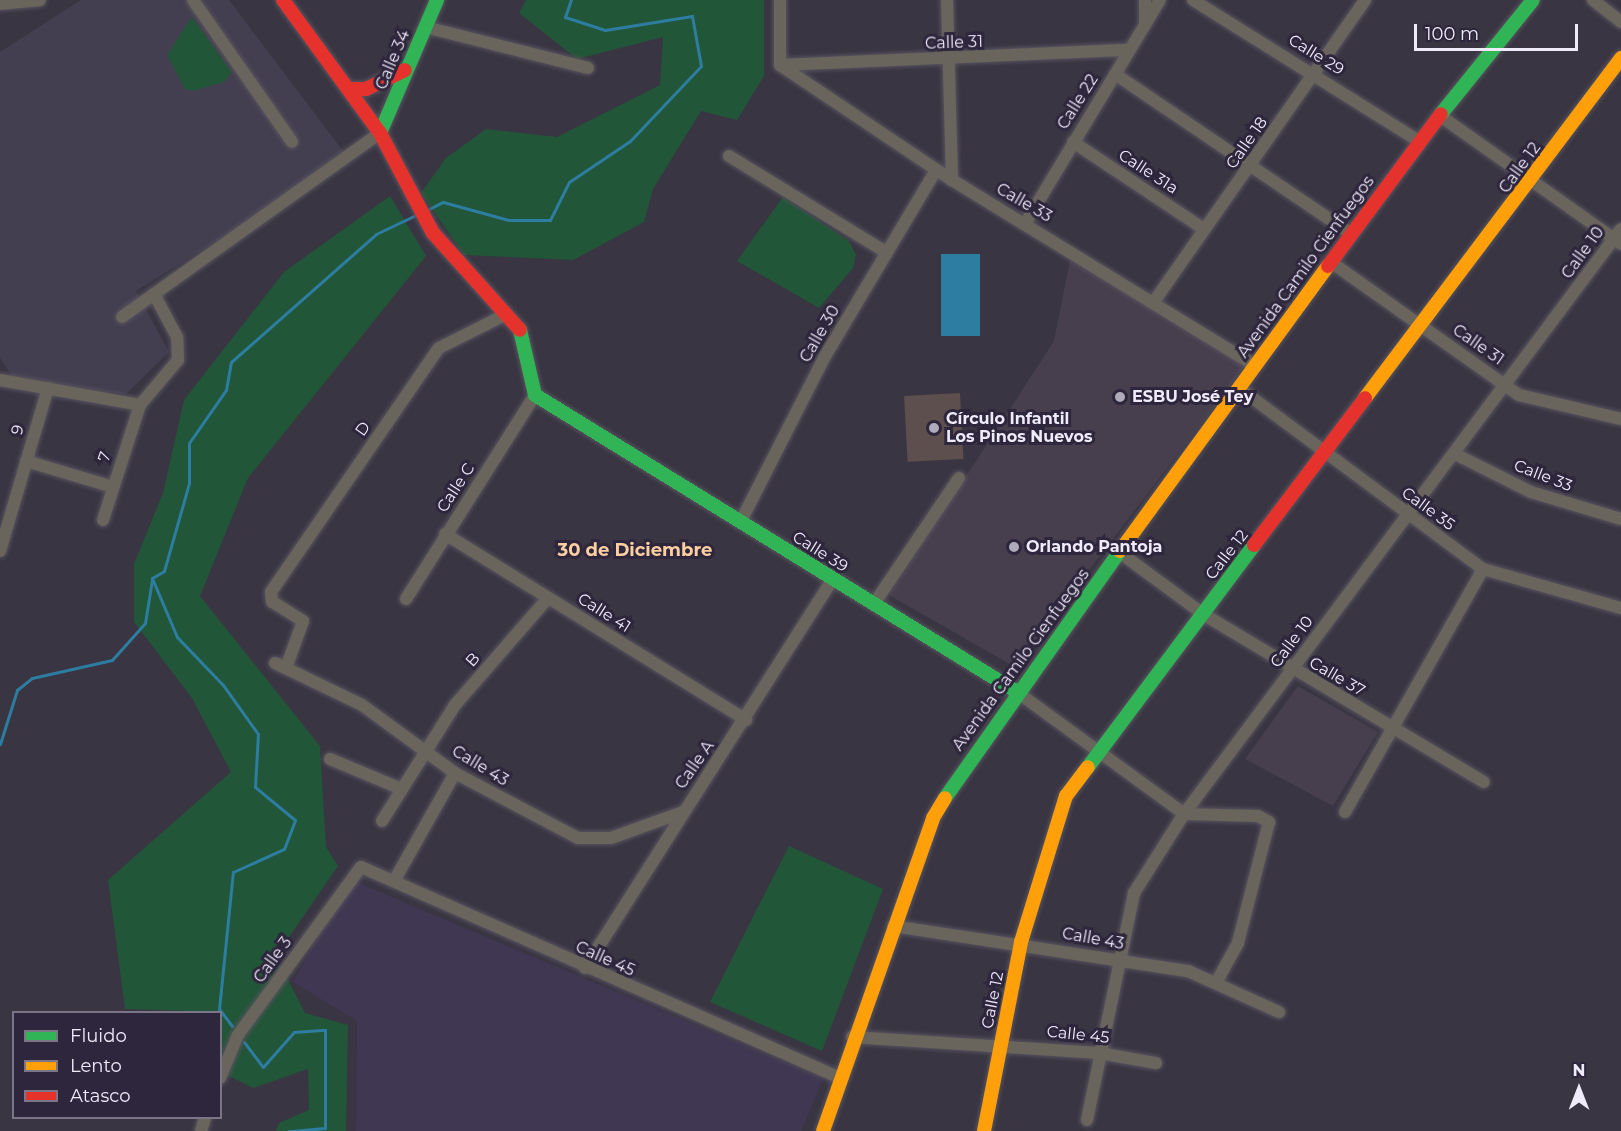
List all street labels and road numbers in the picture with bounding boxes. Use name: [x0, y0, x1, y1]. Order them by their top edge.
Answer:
street label: Calle 34: [372, 27, 414, 93]
street label: Calle 29: [1285, 30, 1347, 80]
street label: Calle 31: [925, 32, 983, 54]
street label: Calle 22: [1054, 71, 1102, 133]
street label: Calle 18: [1222, 113, 1272, 173]
street label: Calle 12: [1495, 139, 1545, 197]
street label: Calle 31a: [1115, 146, 1181, 198]
street label: Avenida Camilo Cienfuegos: [1234, 172, 1378, 362]
street label: Calle 33: [993, 179, 1055, 227]
street label: Calle 10: [1558, 223, 1608, 283]
street label: Calle 30: [796, 302, 844, 366]
street label: Calle 31: [1449, 321, 1507, 369]
street label: D: [351, 418, 375, 440]
street label: 9: [7, 423, 29, 437]
street label: 7: [94, 449, 116, 465]
street label: Calle 33: [1511, 456, 1575, 496]
street label: Calle C: [433, 460, 479, 516]
street label: Calle 35: [1398, 483, 1458, 535]
street label: Calle 12: [1202, 526, 1252, 584]
street label: Calle 39: [789, 527, 851, 577]
street label: Avenida Camilo Cienfuegos: [949, 565, 1093, 755]
street label: Calle 41: [574, 589, 634, 637]
street label: Calle 10: [1266, 612, 1318, 672]
street label: B: [462, 649, 484, 671]
street label: Calle 37: [1306, 653, 1368, 701]
street label: Calle A: [671, 737, 719, 793]
street label: Calle 43: [448, 742, 512, 790]
street label: Calle 43: [1061, 924, 1125, 954]
street label: Calle 3: [250, 933, 296, 987]
street label: Calle 45: [572, 937, 638, 981]
street label: Calle 12: [978, 970, 1008, 1030]
street label: Calle 45: [1046, 1022, 1110, 1048]

